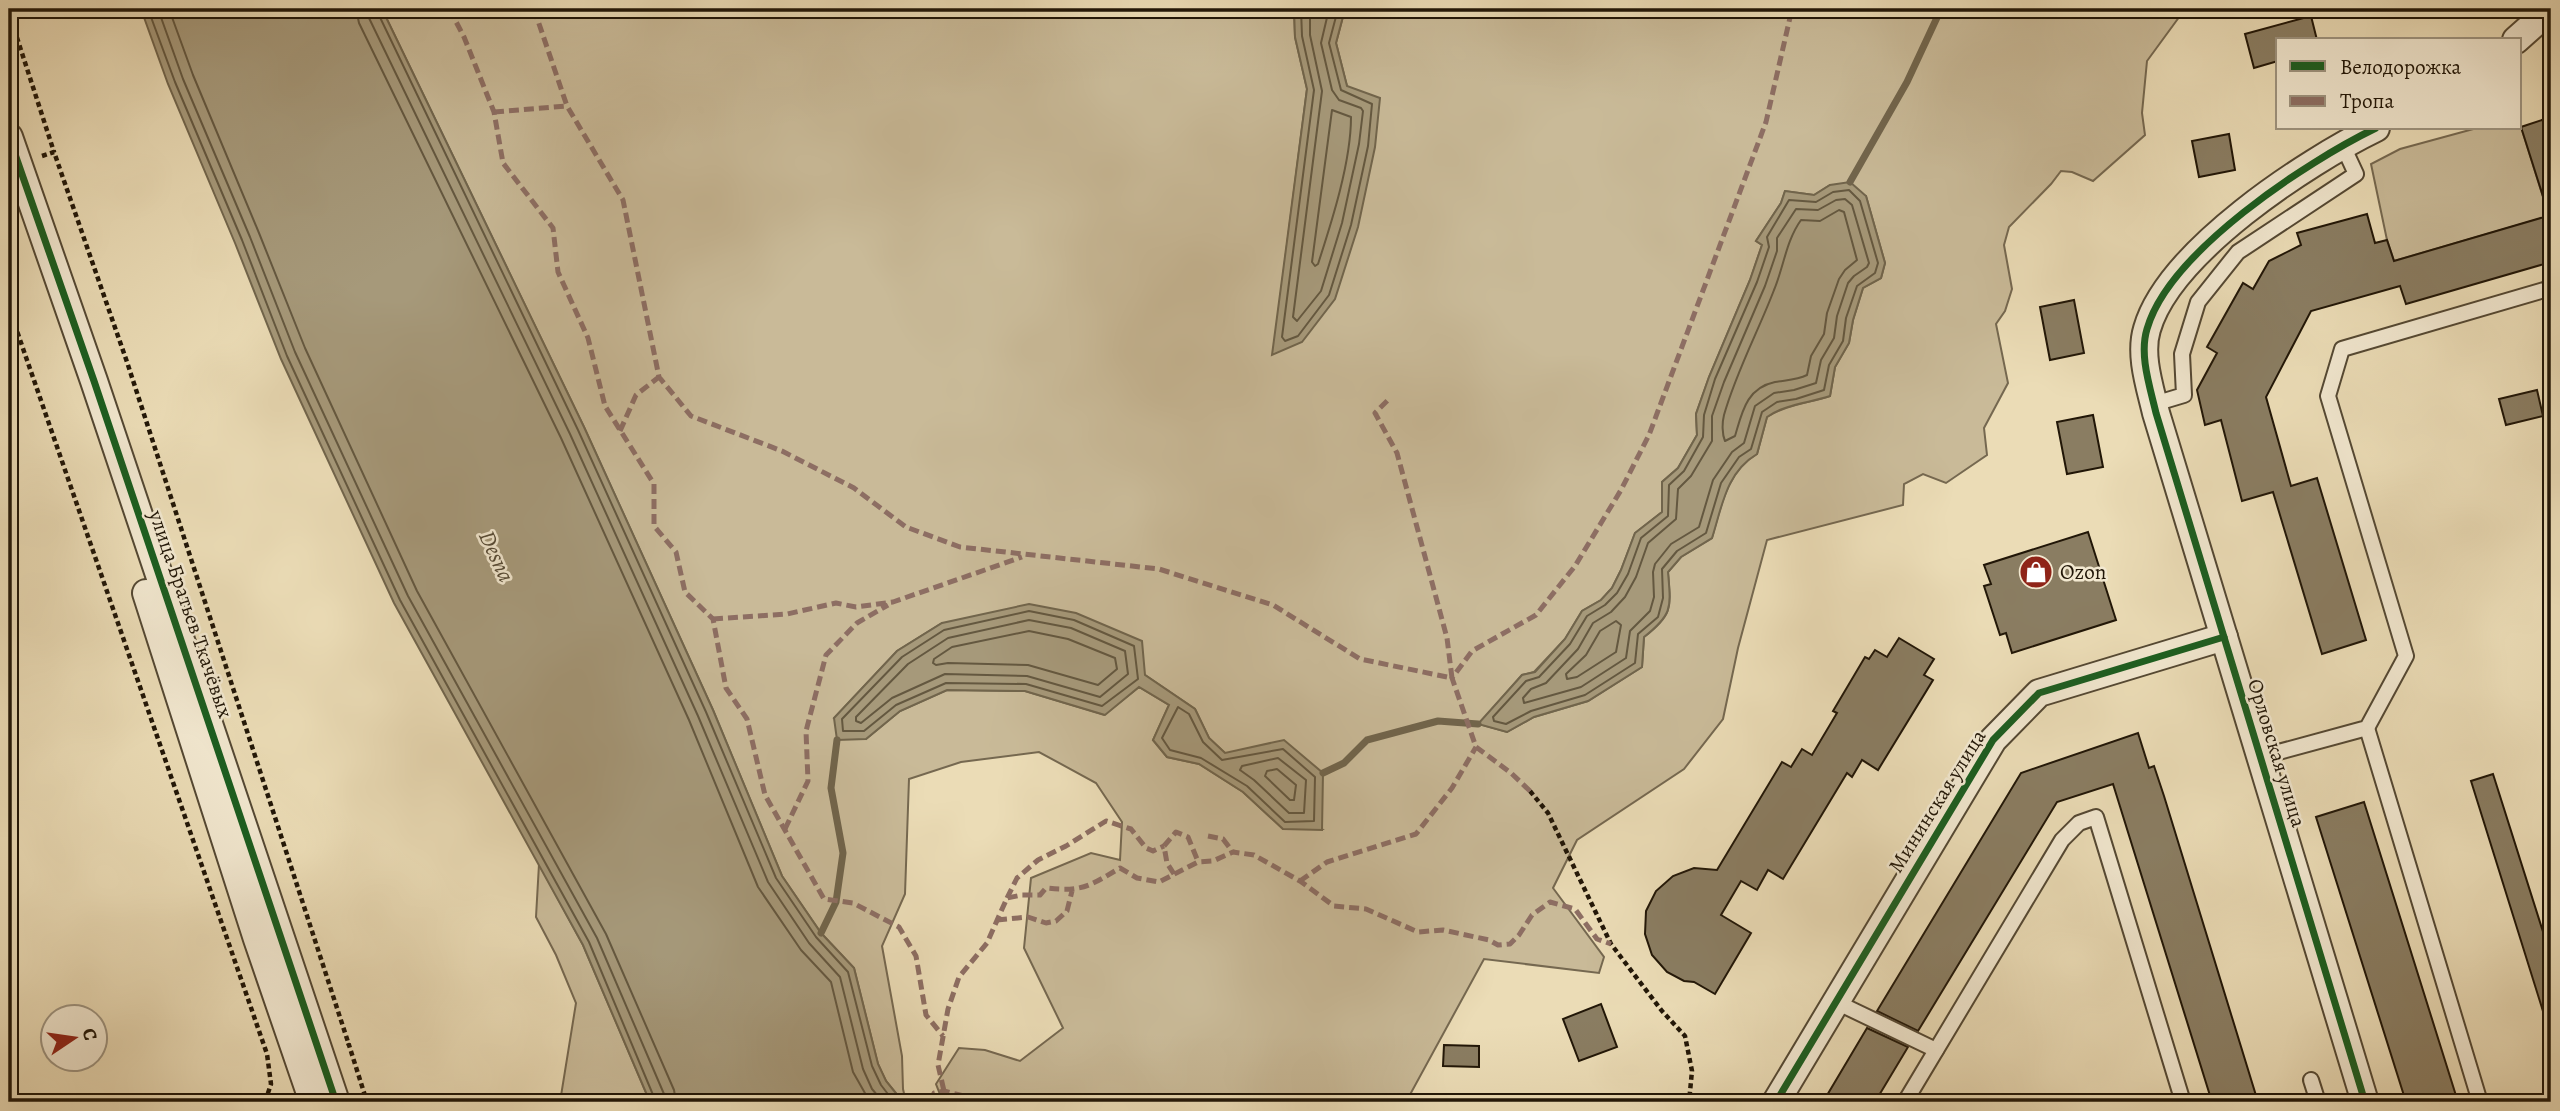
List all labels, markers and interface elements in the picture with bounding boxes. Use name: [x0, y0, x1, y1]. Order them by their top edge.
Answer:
legend: [2276, 38, 2522, 130]
text: Велодорожка: [2340, 53, 2461, 81]
text: Тропа: [2340, 87, 2394, 115]
street label: улица Братьев Ткачёвых: [142, 505, 240, 722]
water label: Desna: [471, 525, 522, 587]
shop icon: Ozon: [2017, 553, 2055, 591]
place label: Ozon: [2060, 558, 2106, 586]
street label: Орловская улица: [2241, 675, 2313, 831]
street label: Мининская улица: [1882, 724, 1992, 878]
north arrow: [38, 1002, 108, 1072]
text: С: [76, 1026, 104, 1043]

